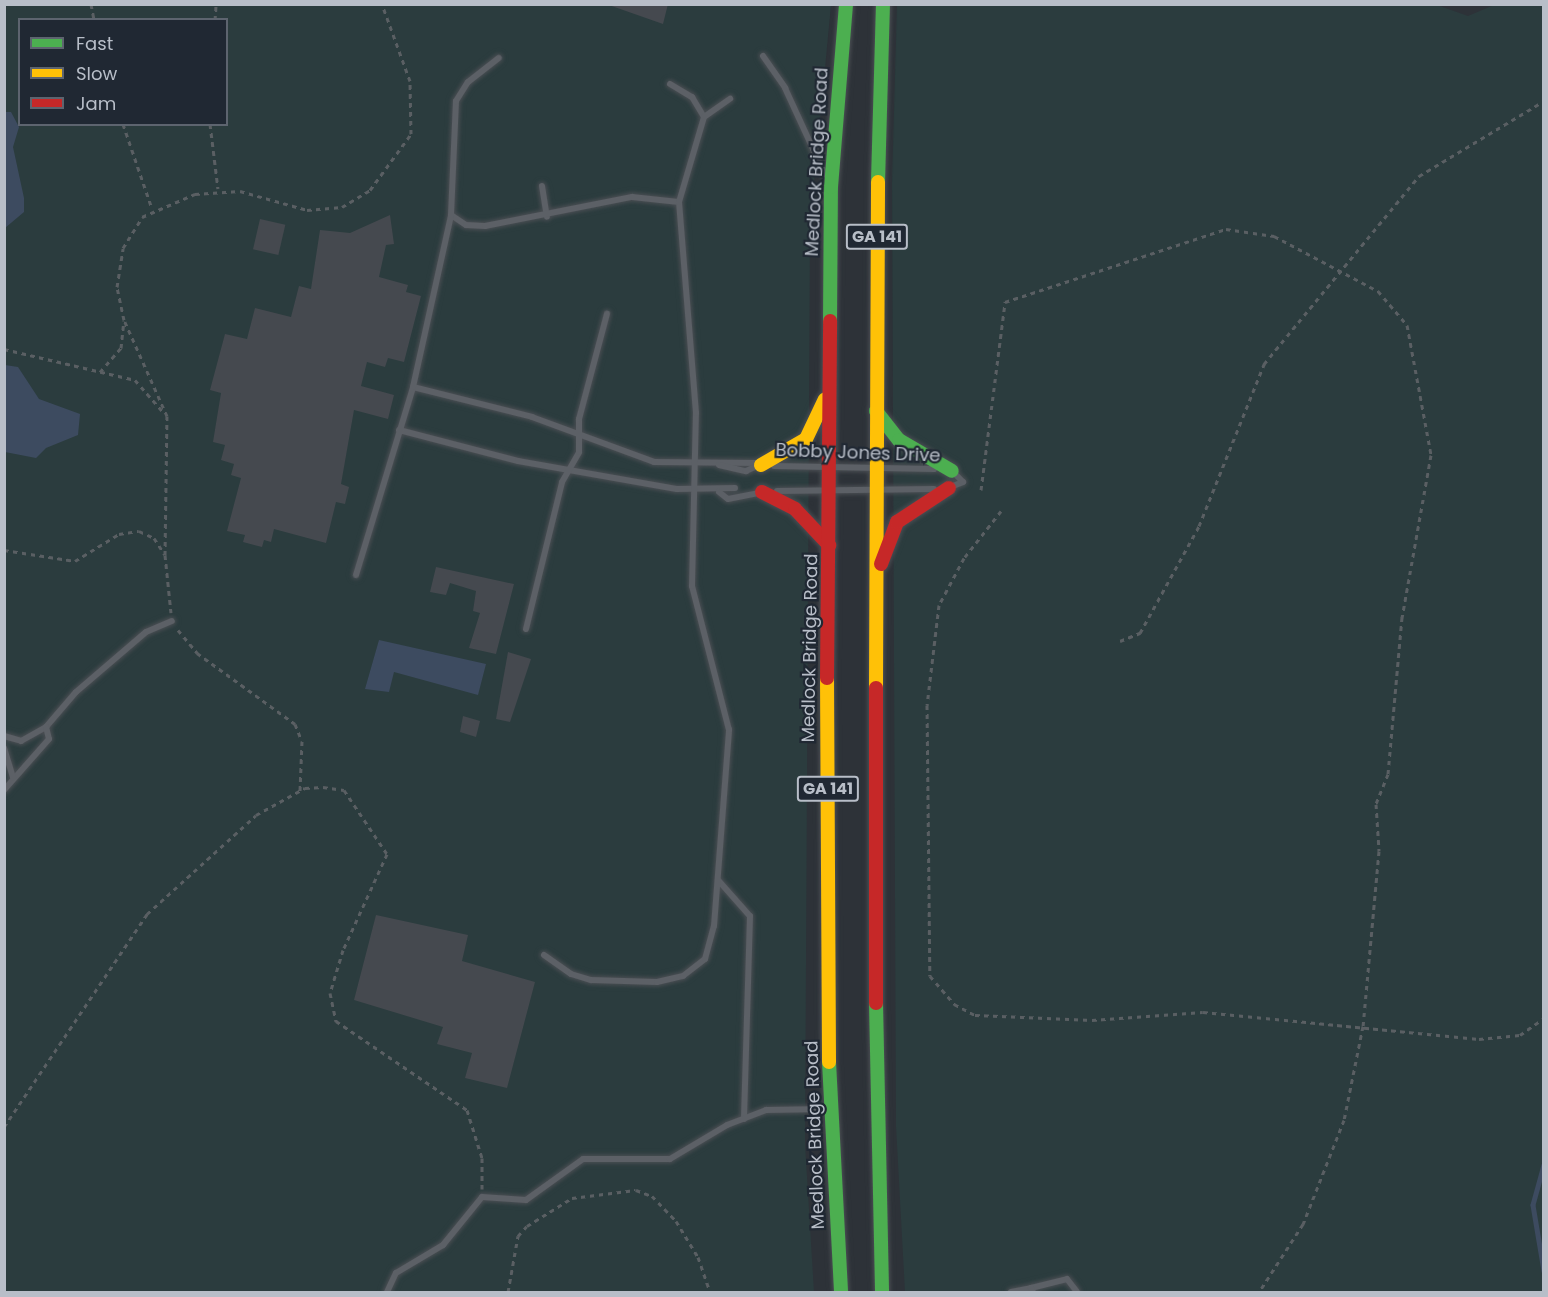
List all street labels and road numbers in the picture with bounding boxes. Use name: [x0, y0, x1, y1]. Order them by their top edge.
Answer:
street label: Medlock Bridge Road: [801, 67, 833, 257]
road number: GA 141: [846, 224, 908, 250]
street label: Bobby Jones Drive: [775, 439, 941, 467]
street label: Medlock Bridge Road: [798, 553, 822, 743]
road number: GA 141: [796, 776, 860, 802]
street label: Medlock Bridge Road: [801, 1040, 829, 1230]

